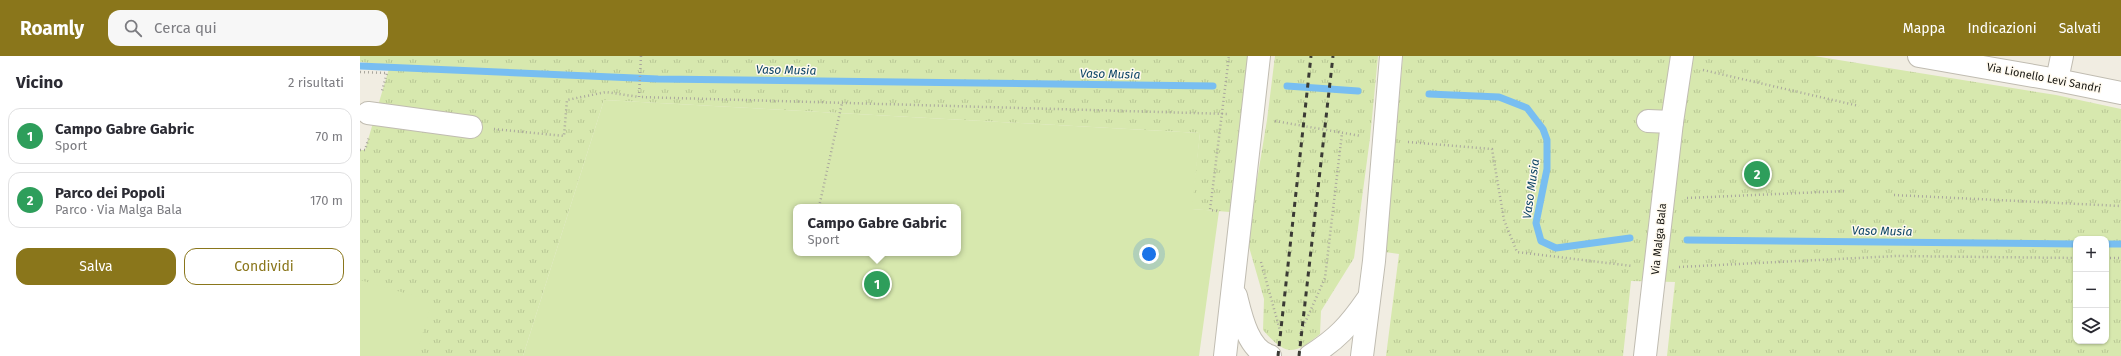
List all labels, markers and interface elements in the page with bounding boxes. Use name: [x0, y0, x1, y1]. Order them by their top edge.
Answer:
search box: [108, 10, 388, 46]
text: Roamly: [20, 17, 84, 40]
icon: search: [122, 17, 144, 39]
text: Cerca qui: [154, 19, 217, 37]
text: Mappa: [1903, 20, 1945, 37]
text: Indicazioni: [1967, 20, 2037, 37]
text: Salvati: [2059, 20, 2101, 37]
street label: Via Lionello Levi Sandri: [1986, 61, 2102, 95]
water label: Vaso Musia: [756, 62, 817, 78]
water label: Vaso Musia: [1080, 66, 1141, 82]
text: Vicino: [16, 72, 63, 93]
text: 2 risultati: [288, 75, 344, 90]
text: Campo Gabre Gabric: [55, 120, 194, 138]
text: 1: [27, 129, 33, 144]
text: 70 m: [316, 129, 343, 144]
text: Sport: [55, 138, 87, 153]
water label: Vaso Musia: [1520, 158, 1542, 220]
pin: 2: [1744, 159, 1770, 189]
text: Parco dei Popoli: [55, 184, 165, 202]
text: 2: [27, 193, 33, 208]
text: 170 m: [310, 193, 343, 208]
text: Parco · Via Malga Bala: [55, 202, 182, 217]
street label: Via Malga Bala: [1649, 203, 1669, 275]
popup: [793, 204, 961, 256]
text: Campo Gabre Gabric: [807, 214, 947, 232]
water label: Vaso Musia: [1852, 223, 1913, 239]
text: Sport: [807, 232, 840, 247]
map controls: [2073, 236, 2109, 344]
button: +: [2073, 236, 2109, 272]
your location: [1139, 244, 1159, 264]
button: Salva: [16, 248, 176, 285]
button: Condividi: [184, 248, 344, 285]
pin: 1: [864, 269, 890, 299]
button: −: [2073, 272, 2109, 308]
button: layers: [2073, 308, 2109, 344]

